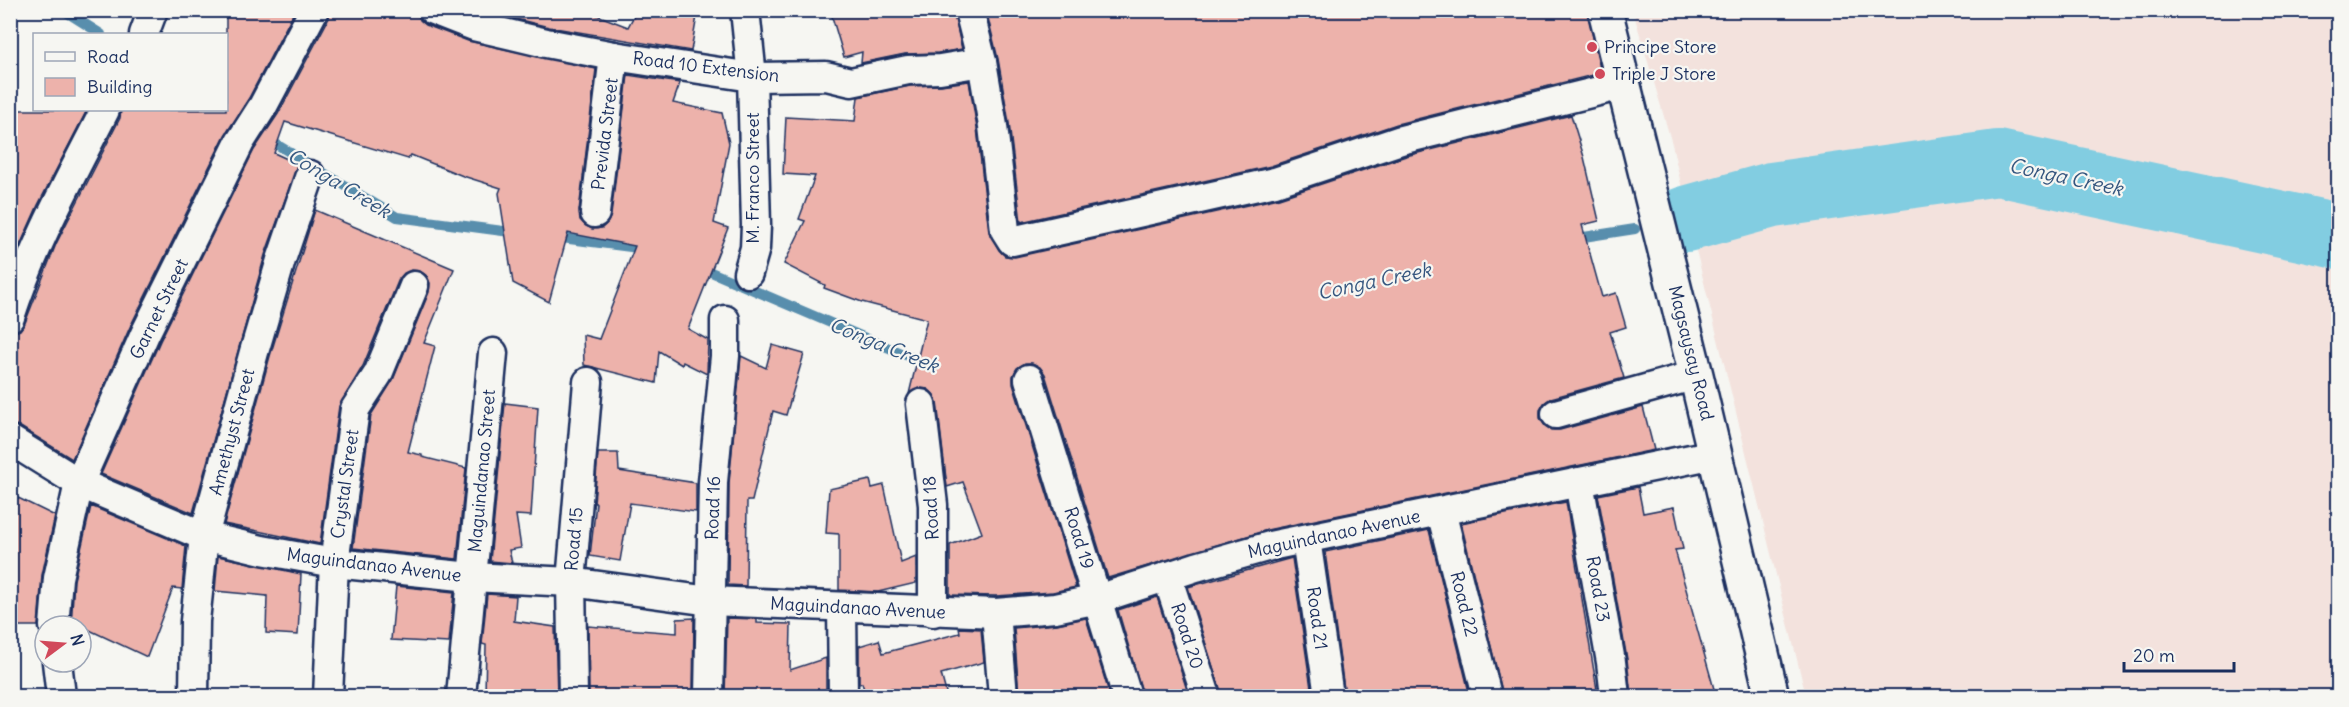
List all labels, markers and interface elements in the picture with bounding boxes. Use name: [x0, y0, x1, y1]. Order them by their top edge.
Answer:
legend: [33, 33, 228, 111]
place label: Principe Store: [1604, 35, 1716, 58]
marker: Principe Store: [1585, 40, 1599, 54]
text: Road: [87, 45, 130, 68]
street label: Road 10 Extension: [631, 46, 781, 87]
place label: Triple J Store: [1612, 62, 1716, 85]
marker: Triple J Store: [1593, 67, 1607, 81]
text: Building: [87, 75, 152, 98]
street label: Previda Street: [586, 76, 623, 192]
street label: M. Franco Street: [741, 112, 764, 244]
water label: Conga Creek: [283, 142, 397, 224]
water label: Conga Creek: [2007, 152, 2127, 201]
street label: Garnet Street: [124, 255, 193, 363]
water label: Conga Creek: [1315, 256, 1435, 305]
street label: Magsaysay Road: [1664, 283, 1719, 423]
water label: Conga Creek: [826, 311, 944, 378]
street label: Amethyst Street: [204, 366, 259, 498]
street label: Maguindanao Street: [463, 388, 500, 553]
street label: Crystal Street: [325, 428, 364, 540]
street label: Road 18: [917, 475, 944, 541]
street label: Road 16: [700, 476, 725, 540]
street label: Road 19: [1059, 504, 1100, 572]
street label: Maguindanao Avenue: [1245, 504, 1422, 563]
street label: Road 15: [559, 506, 588, 572]
street label: Maguindanao Avenue: [285, 542, 463, 587]
street label: Road 23: [1581, 554, 1616, 624]
street label: Road 22: [1445, 569, 1484, 639]
street label: Road 21: [1302, 585, 1333, 651]
street label: Maguindanao Avenue: [770, 591, 946, 624]
street label: Road 20: [1166, 600, 1209, 672]
north arrow: [33, 614, 93, 674]
text: N: [66, 632, 89, 648]
scale bar: [2124, 635, 2234, 673]
text: 20 m: [2133, 644, 2175, 667]

